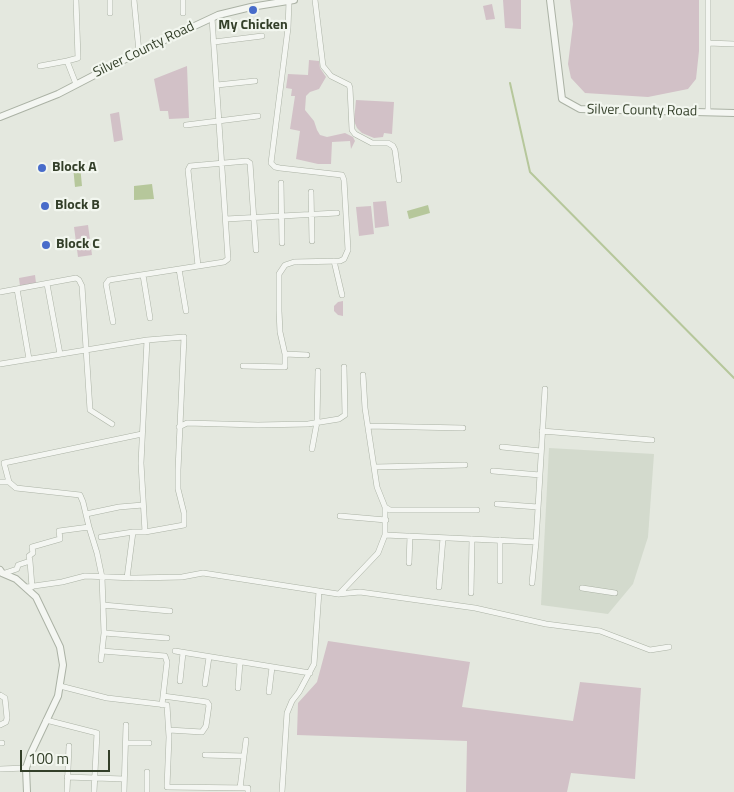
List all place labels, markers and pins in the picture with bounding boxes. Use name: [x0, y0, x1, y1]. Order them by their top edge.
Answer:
marker: My Chicken: [247, 4, 259, 16]
place label: My Chicken: [218, 18, 288, 34]
place label: Block A: [52, 160, 97, 176]
marker: Block A: [36, 162, 48, 174]
place label: Block B: [55, 198, 100, 214]
marker: Block B: [39, 200, 51, 212]
place label: Block C: [56, 237, 100, 253]
marker: Block C: [40, 239, 52, 251]

